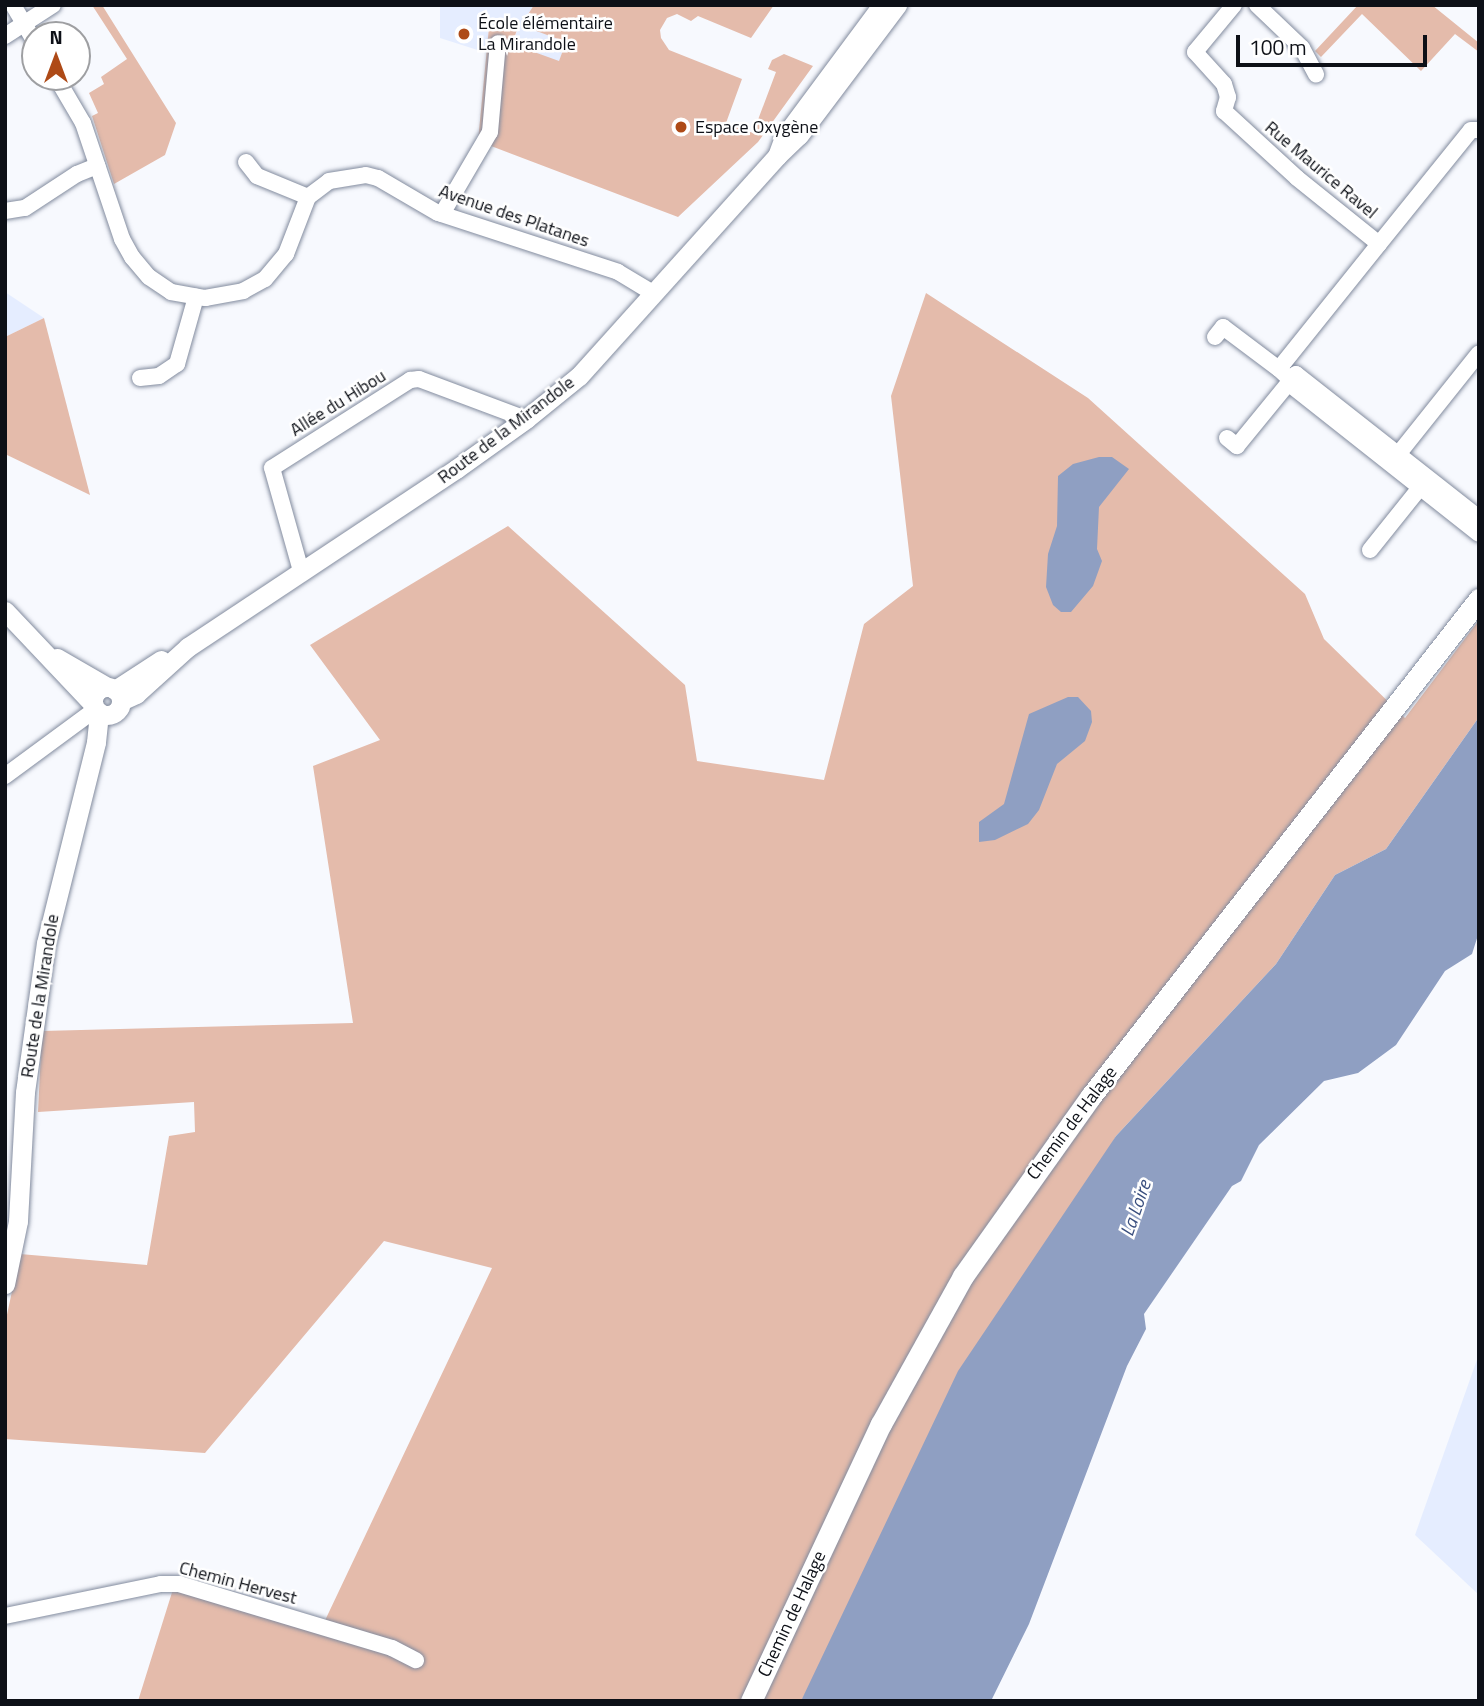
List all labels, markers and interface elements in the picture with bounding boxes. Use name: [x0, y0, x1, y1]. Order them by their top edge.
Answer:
place label: École élémentaire La Mirandole: [478, 13, 613, 56]
north arrow: [21, 21, 91, 91]
scale bar: [1239, 21, 1430, 65]
text: N: [49, 22, 63, 51]
marker: École élémentaire La Mirandole: [456, 26, 472, 42]
text: 100 m: [1249, 31, 1306, 63]
place label: Espace Oxygène: [695, 116, 818, 138]
street label: Rue Maurice Ravel: [1260, 117, 1382, 223]
marker: Espace Oxygène: [673, 119, 689, 135]
street label: Avenue des Platanes: [436, 180, 592, 252]
street label: Allée du Hibou: [286, 365, 390, 441]
street label: Route de la Mirandole: [433, 372, 579, 488]
street label: Route de la Mirandole: [16, 913, 64, 1079]
street label: Chemin de Halage: [1022, 1062, 1122, 1184]
water label: La Loire: [1115, 1177, 1155, 1239]
street label: Chemin de Halage: [753, 1548, 831, 1680]
street label: Chemin Hervest: [177, 1557, 299, 1609]

